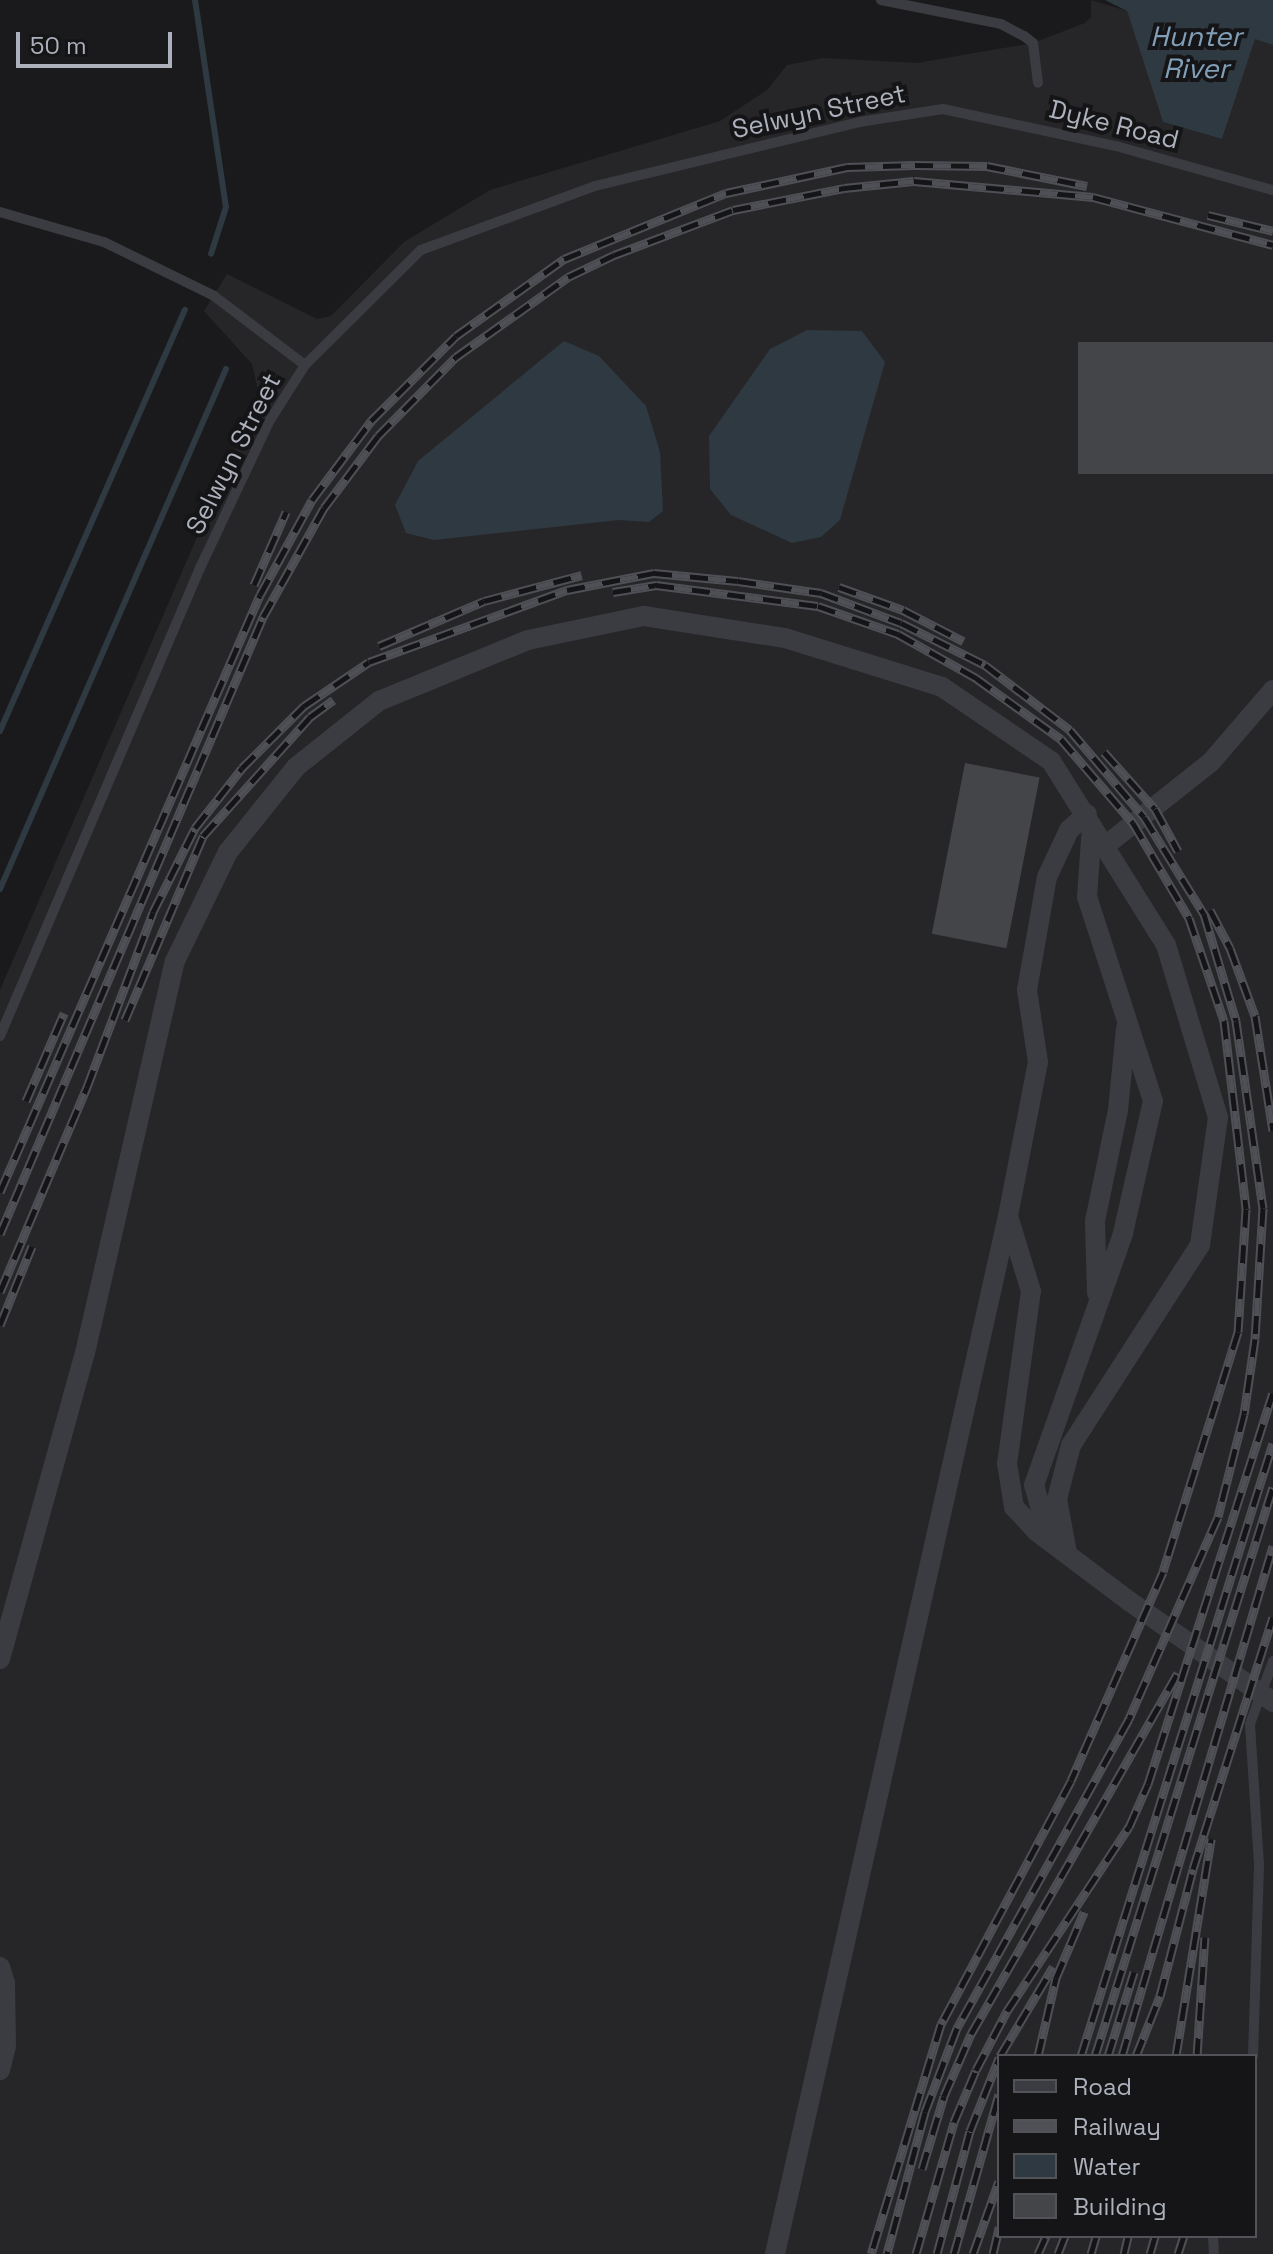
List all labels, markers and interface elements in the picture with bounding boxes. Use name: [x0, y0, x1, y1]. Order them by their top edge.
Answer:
scale bar: [20, 16, 176, 66]
water label: Hunter River: [1150, 19, 1242, 85]
text: 50 m: [30, 30, 87, 61]
street label: Selwyn Street: [729, 78, 909, 146]
street label: Dyke Road: [1046, 94, 1182, 156]
street label: Selwyn Street: [180, 368, 288, 540]
legend: [997, 2054, 1257, 2238]
text: Road: [1073, 2071, 1132, 2102]
text: Railway: [1073, 2111, 1161, 2142]
text: Water: [1073, 2151, 1141, 2182]
text: Building: [1073, 2191, 1167, 2222]

